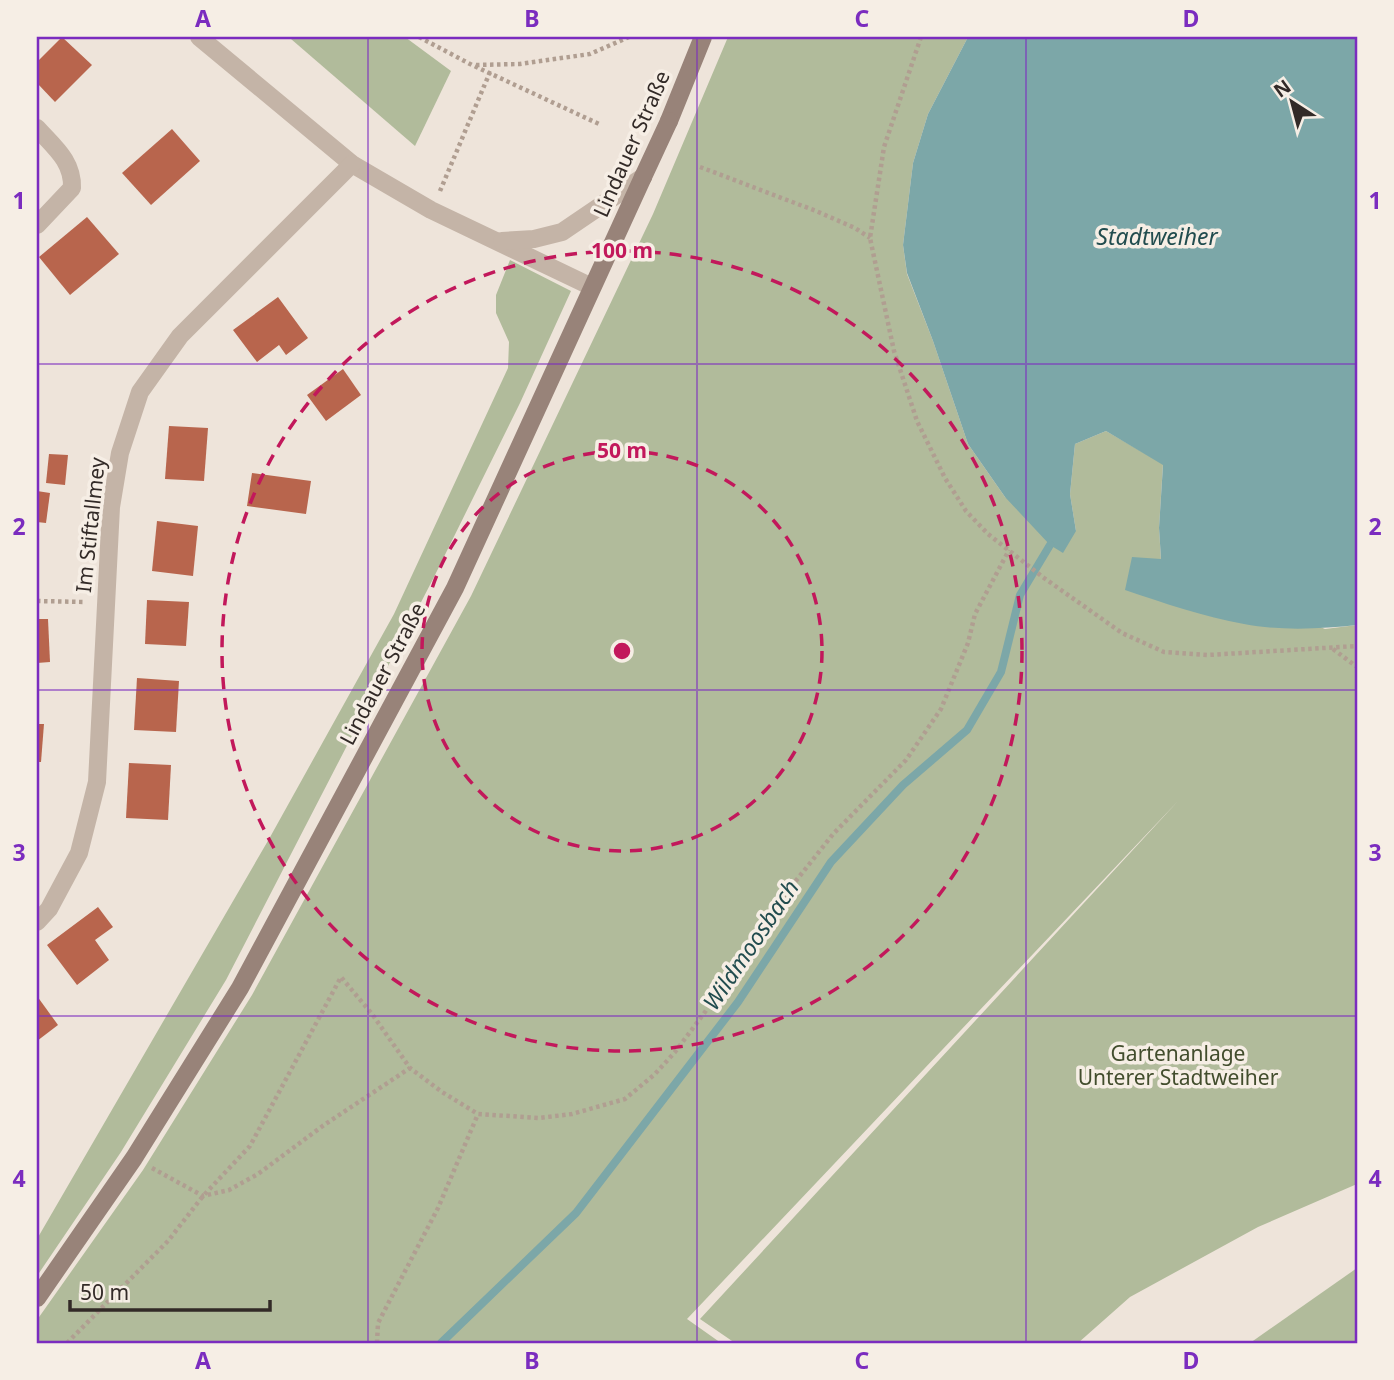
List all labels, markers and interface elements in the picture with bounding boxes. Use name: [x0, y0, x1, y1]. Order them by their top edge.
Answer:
text: A: [195, 2, 211, 34]
text: B: [524, 2, 540, 34]
text: C: [855, 2, 870, 34]
text: D: [1183, 2, 1199, 34]
street label: Lindauer Straße: [586, 66, 676, 221]
north arrow: [1258, 66, 1328, 136]
text: N: [1268, 73, 1296, 103]
text: 1: [12, 184, 26, 216]
text: 1: [1368, 184, 1382, 216]
water label: Stadtweiher: [1096, 220, 1218, 252]
text: 100 m: [591, 236, 653, 264]
text: 50 m: [597, 436, 647, 464]
street label: Im Stiftallmey: [69, 456, 111, 594]
text: 2: [12, 510, 26, 542]
text: 2: [1368, 510, 1382, 542]
street label: Lindauer Straße: [333, 598, 431, 750]
centre of rings: [610, 639, 634, 663]
text: 3: [12, 836, 26, 868]
text: 3: [1368, 836, 1382, 868]
water label: Wildmoosbach: [695, 873, 806, 1016]
park label: Gartenanlage Unterer Stadtweiher: [1078, 1039, 1279, 1091]
text: 4: [12, 1162, 26, 1194]
text: 4: [1368, 1162, 1382, 1194]
scale bar: [70, 1268, 270, 1312]
text: 50 m: [80, 1278, 129, 1306]
text: A: [195, 1344, 211, 1376]
text: B: [524, 1344, 540, 1376]
text: C: [855, 1344, 870, 1376]
text: D: [1183, 1344, 1199, 1376]

